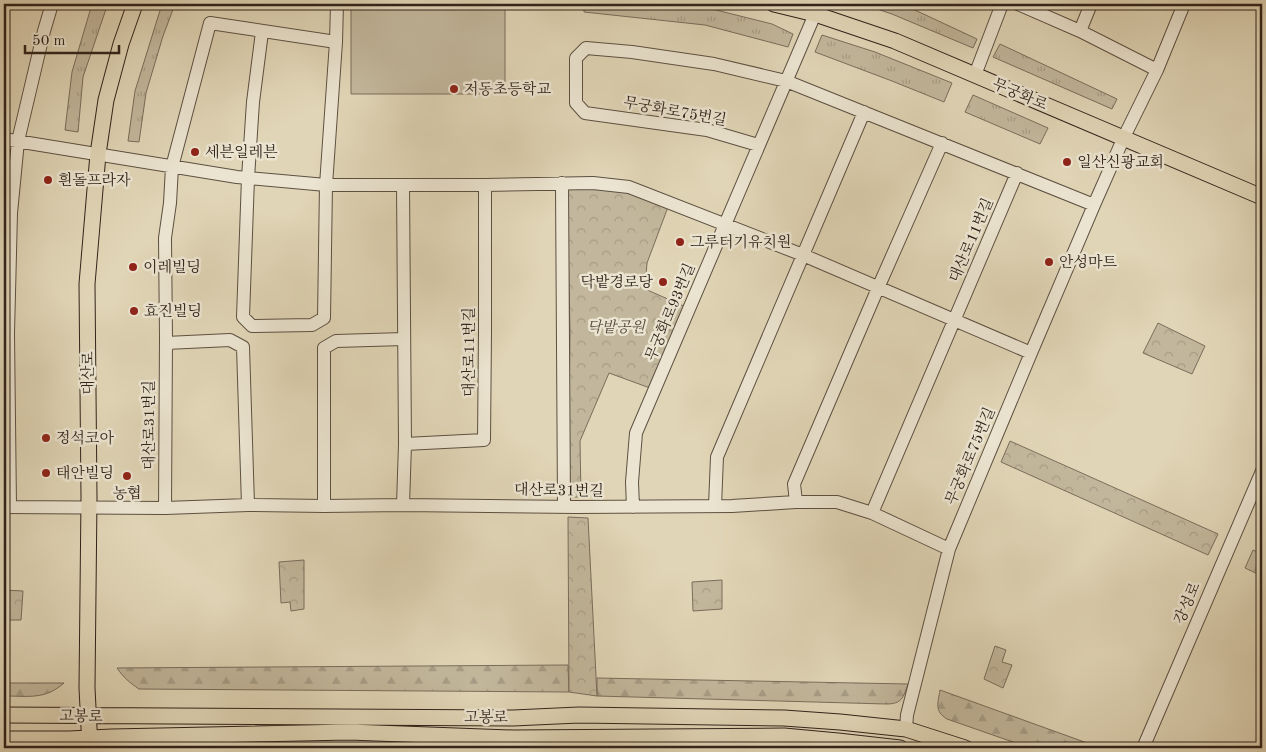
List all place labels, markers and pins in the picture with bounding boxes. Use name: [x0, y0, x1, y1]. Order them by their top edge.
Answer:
place label: 저동초등학교: [464, 81, 551, 98]
marker: 저동초등학교: [448, 83, 460, 95]
place label: 세븐일레븐: [205, 143, 278, 161]
marker: 세븐일레븐: [189, 146, 201, 158]
place label: 일산신광교회: [1077, 154, 1164, 171]
marker: 일산신광교회: [1061, 156, 1073, 168]
place label: 흰돌프라자: [58, 172, 131, 189]
marker: 흰돌프라자: [42, 174, 54, 186]
place label: 그루터기유치원: [690, 234, 791, 251]
marker: 그루터기유치원: [674, 236, 686, 248]
place label: 안성마트: [1059, 254, 1117, 271]
marker: 안성마트: [1043, 256, 1055, 268]
place label: 이레빌딩: [143, 259, 201, 276]
marker: 이레빌딩: [127, 261, 139, 273]
place label: 닥밭경로당: [581, 274, 654, 291]
marker: 닥밭경로당: [657, 276, 669, 288]
place label: 효진빌딩: [144, 303, 202, 320]
marker: 효진빌딩: [128, 305, 140, 317]
place label: 정석코아: [56, 430, 114, 447]
marker: 정석코아: [40, 432, 52, 444]
place label: 태안빌딩: [56, 465, 114, 482]
marker: 태안빌딩: [40, 467, 52, 479]
marker: 농협: [121, 470, 133, 482]
place label: 농협: [113, 485, 141, 502]

